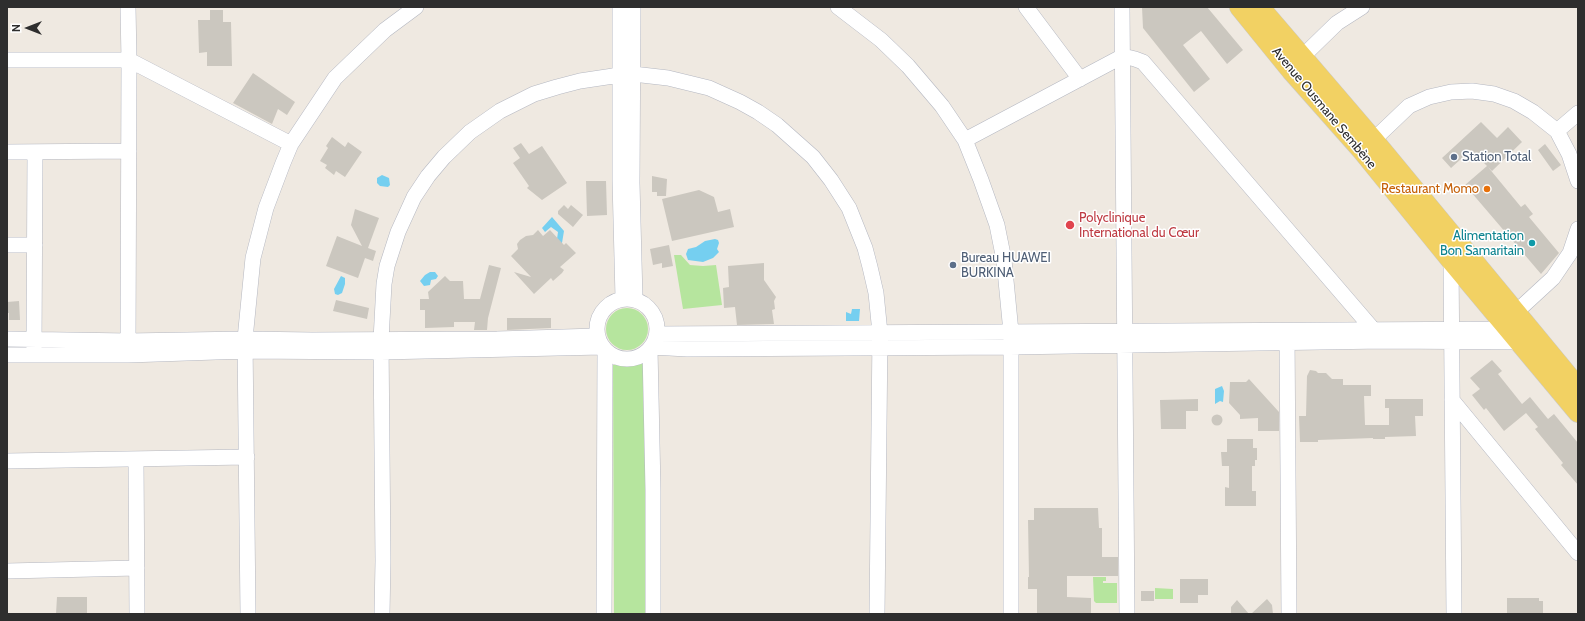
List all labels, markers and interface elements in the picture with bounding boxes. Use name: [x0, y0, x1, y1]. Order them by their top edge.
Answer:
north arrow: [8, 8, 48, 48]
text: N: [9, 24, 23, 32]
street label: Avenue Ousmane Sembène: [1268, 44, 1380, 172]
place label: Station Total: [1462, 149, 1531, 165]
marker: Station Total: [1449, 152, 1459, 162]
place label: Restaurant Momo: [1381, 181, 1479, 197]
marker: Restaurant Momo: [1482, 184, 1492, 194]
place label: Polyclinique International du Cœur: [1079, 210, 1199, 241]
marker: Polyclinique International du Cœur: [1064, 219, 1076, 231]
place label: Alimentation Bon Samaritain: [1440, 228, 1524, 259]
marker: Alimentation Bon Samaritain: [1527, 238, 1537, 248]
place label: Bureau HUAWEI BURKINA: [961, 250, 1051, 281]
marker: Bureau HUAWEI BURKINA: [948, 260, 958, 270]

